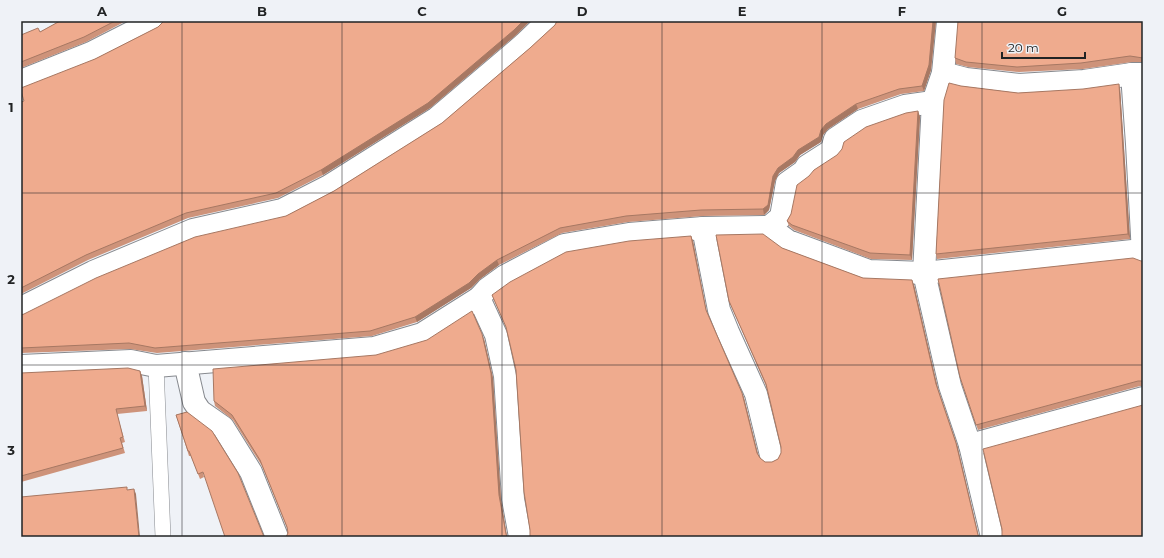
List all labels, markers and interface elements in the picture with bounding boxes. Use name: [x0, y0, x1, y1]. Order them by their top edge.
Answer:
text: A: [96, 3, 108, 19]
text: B: [257, 3, 267, 19]
text: C: [417, 3, 427, 19]
text: D: [577, 3, 588, 19]
text: E: [738, 3, 747, 19]
text: F: [898, 3, 906, 19]
text: G: [1057, 3, 1067, 19]
scale bar: [1002, 34, 1085, 60]
text: 20 m: [1008, 40, 1039, 55]
text: 1: [8, 99, 14, 115]
text: 2: [7, 271, 15, 287]
text: 3: [6, 442, 15, 458]

